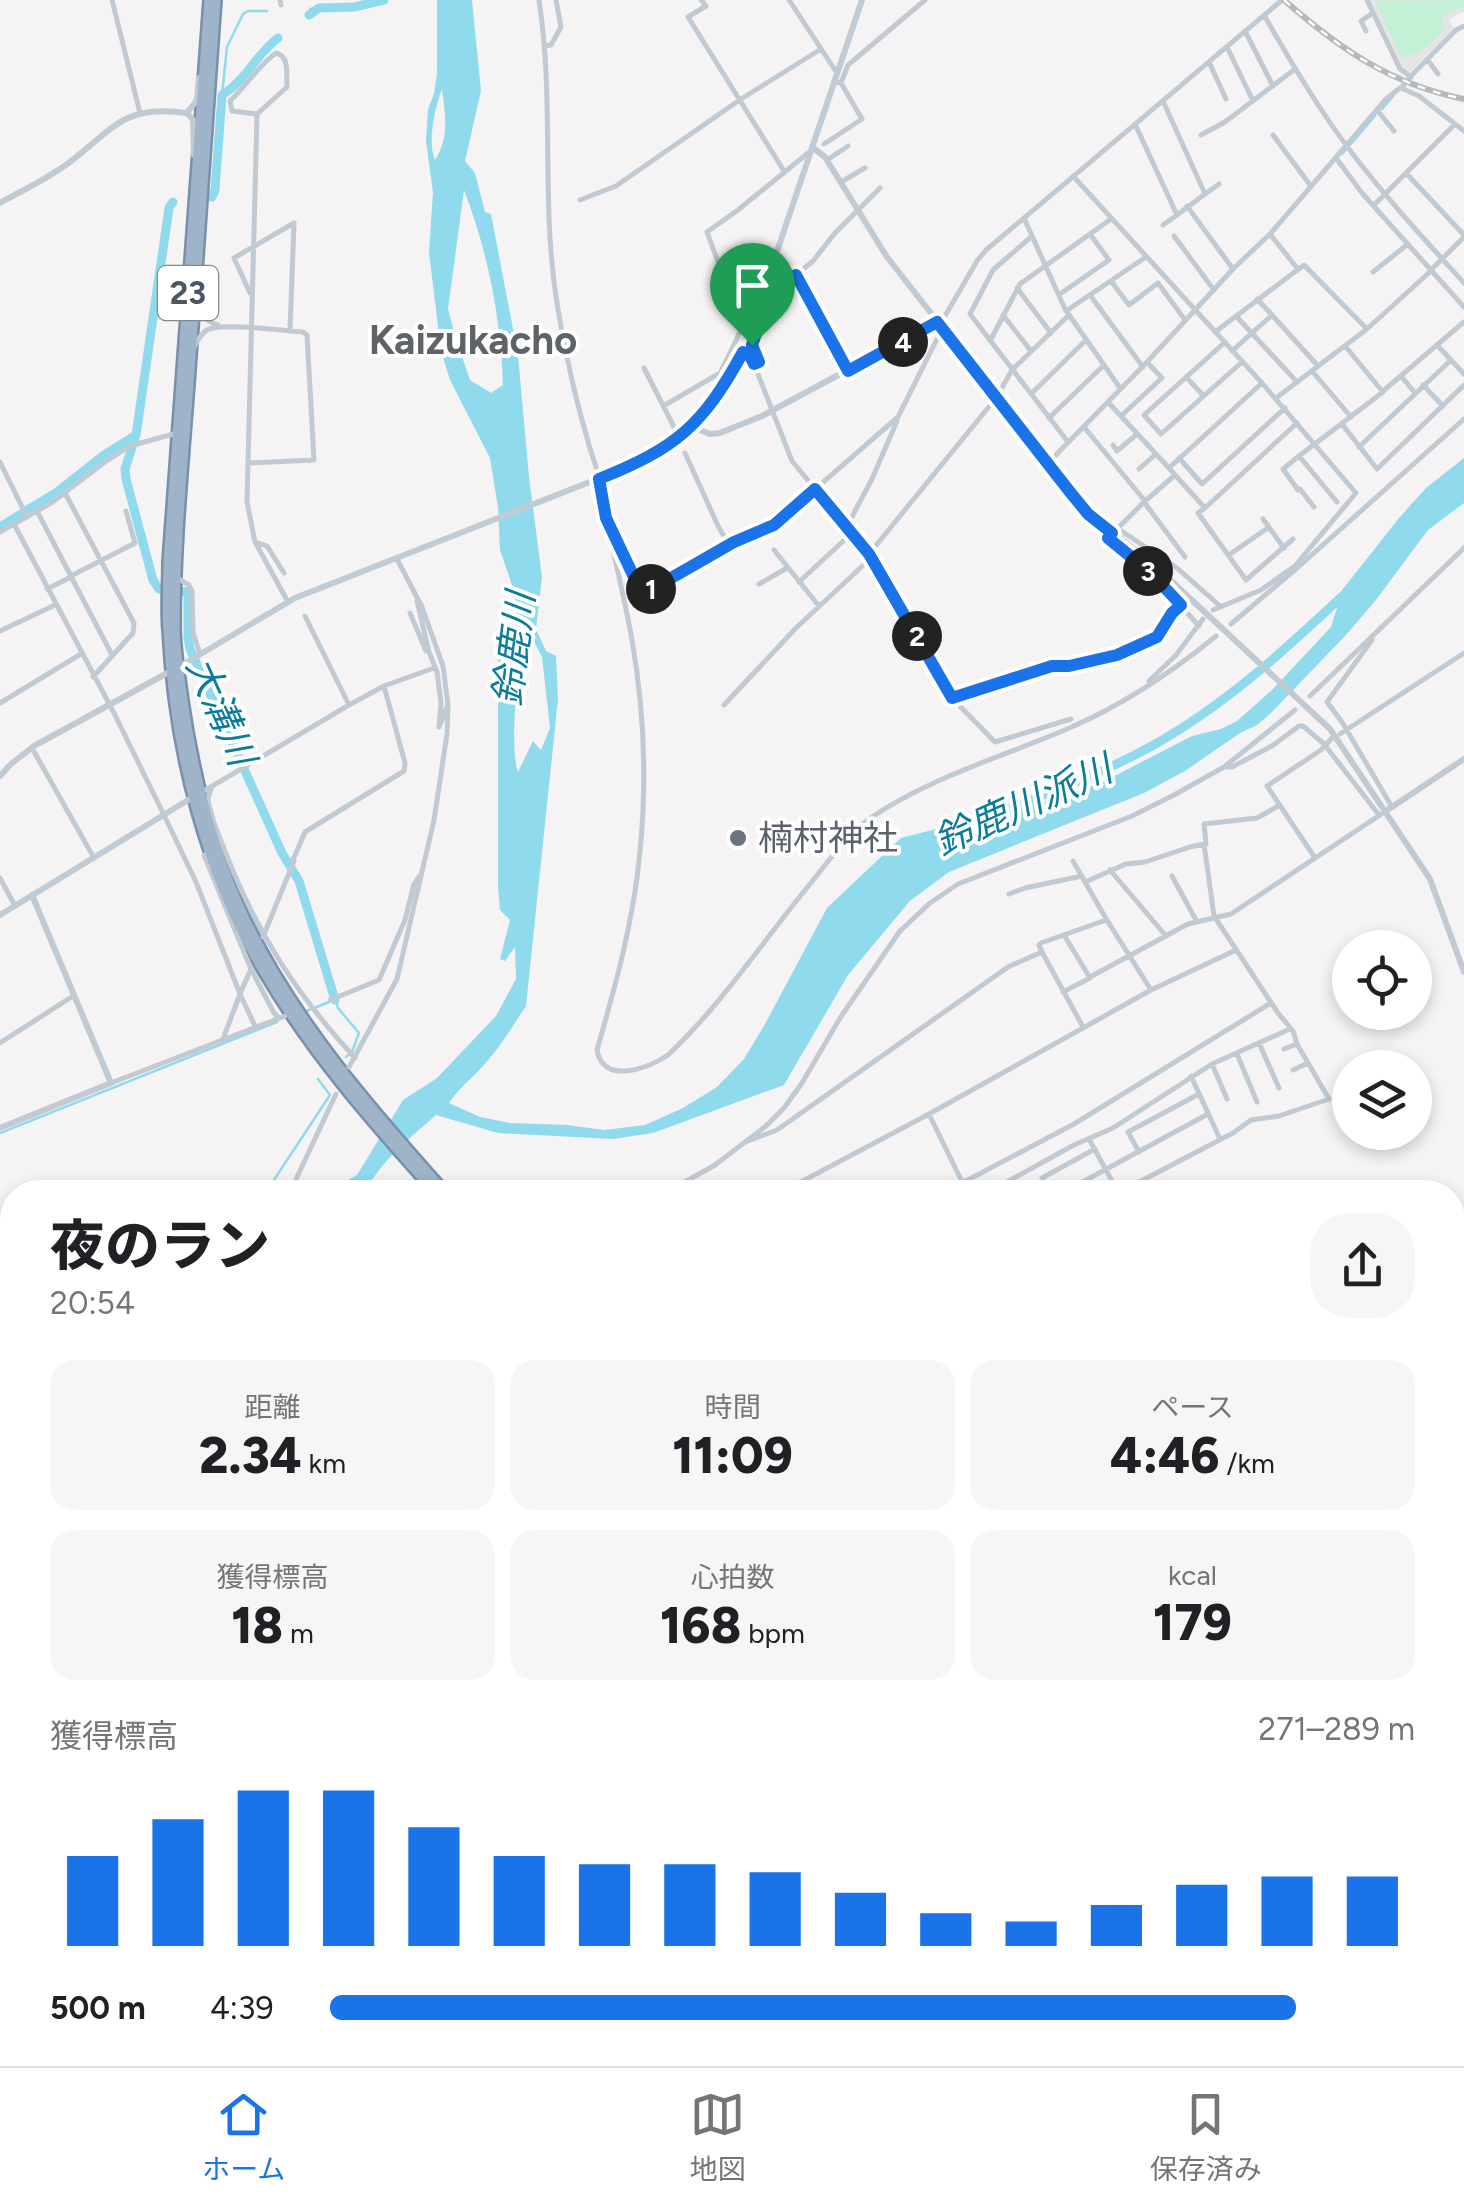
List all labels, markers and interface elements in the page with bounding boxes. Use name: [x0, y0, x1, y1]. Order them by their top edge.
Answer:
pin: [710, 243, 795, 346]
icon: arrive: [725, 258, 780, 313]
road number: 23: [158, 266, 218, 320]
district label: Kaizukacho: [369, 316, 577, 364]
pin: 4: [878, 317, 928, 367]
text: 4: [894, 325, 912, 359]
pin: 3: [1123, 546, 1173, 596]
text: 3: [1140, 554, 1156, 588]
pin: 1: [626, 564, 676, 614]
text: 1: [645, 572, 657, 606]
water label: 鈴鹿川: [484, 586, 544, 708]
pin: 2: [892, 611, 942, 661]
text: 2: [909, 619, 925, 653]
water label: 大溝川: [177, 650, 267, 776]
water label: 鈴鹿川派川: [927, 744, 1123, 865]
place label: 楠村神社: [758, 817, 898, 859]
marker: 楠村神社: [727, 827, 749, 849]
map controls: [1332, 930, 1432, 1150]
button: locate: [1332, 930, 1432, 1030]
button: layers: [1332, 1050, 1432, 1150]
text: 夜のラン: [50, 1213, 270, 1279]
button: share: [1310, 1213, 1415, 1318]
text: 20:54: [50, 1284, 135, 1322]
text: 距離: [244, 1390, 301, 1424]
text: 時間: [704, 1390, 761, 1424]
text: ペース: [1151, 1390, 1234, 1424]
text: 2.34: [199, 1425, 302, 1486]
text: 11:09: [672, 1425, 793, 1486]
text: 4:46: [1110, 1425, 1220, 1486]
text: km: [302, 1446, 346, 1480]
text: /km: [1220, 1446, 1275, 1480]
text: kcal: [1168, 1558, 1217, 1592]
text: 獲得標高: [216, 1560, 329, 1594]
text: 心拍数: [690, 1560, 775, 1594]
text: 179: [1153, 1592, 1232, 1653]
text: 18: [231, 1595, 283, 1656]
text: 168: [660, 1595, 741, 1656]
text: m: [283, 1616, 314, 1650]
text: bpm: [741, 1616, 805, 1650]
text: 271–289 m: [1258, 1710, 1415, 1748]
text: 獲得標高: [50, 1717, 178, 1755]
text: 500 m: [50, 1989, 146, 2027]
text: 4:39: [210, 1989, 274, 2027]
tab: ホーム: [202, 2087, 285, 2187]
tab: 地図: [690, 2087, 746, 2187]
tab: 保存済み: [1150, 2087, 1262, 2187]

